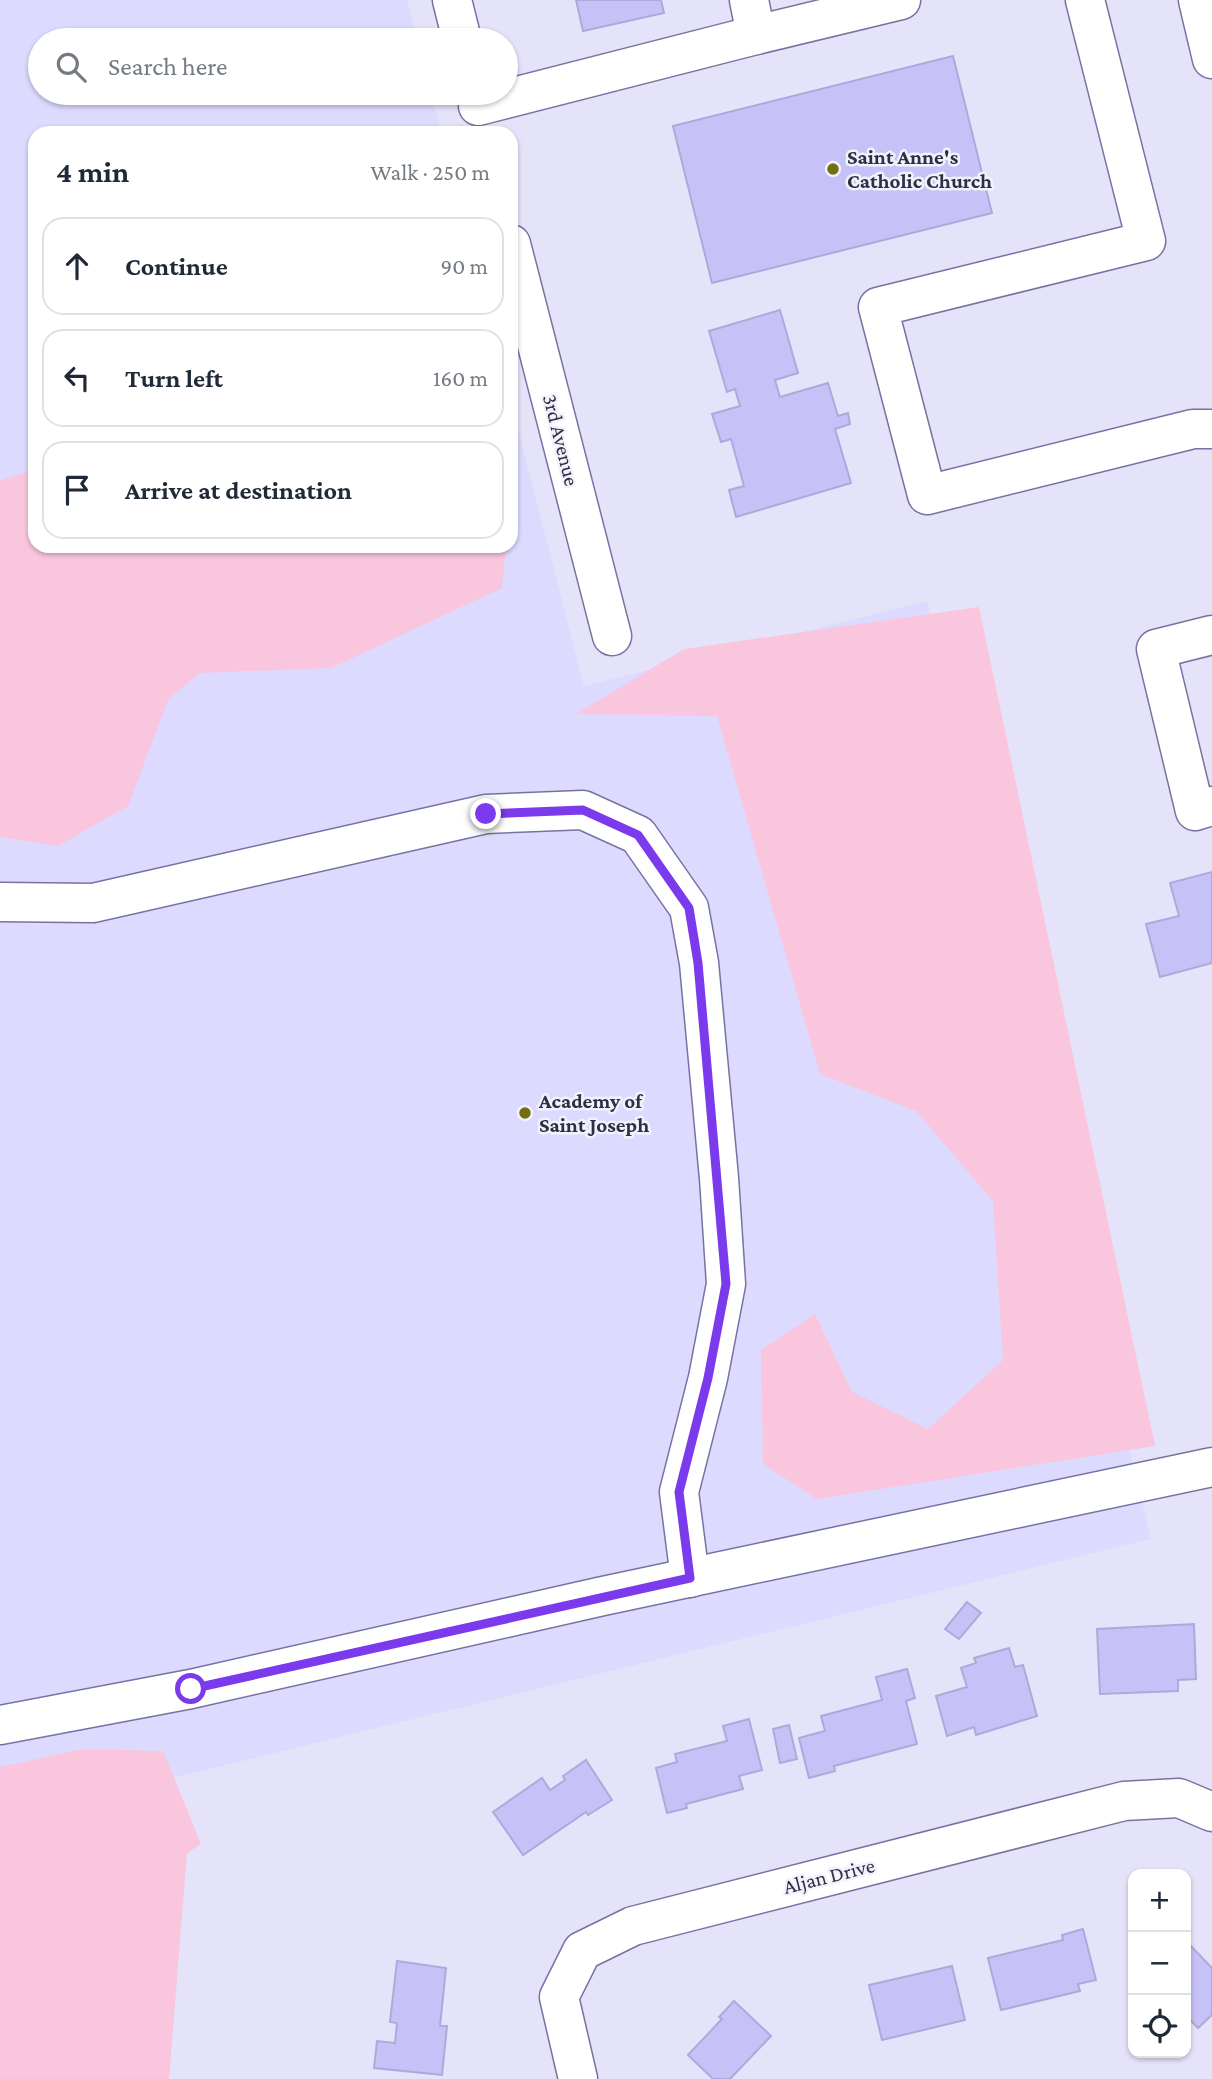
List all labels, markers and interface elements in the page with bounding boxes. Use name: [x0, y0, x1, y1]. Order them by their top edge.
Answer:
search box: [28, 28, 518, 105]
icon: search: [52, 48, 90, 86]
text: Search here: [108, 52, 227, 81]
place label: Saint Anne's Catholic Church: [847, 145, 992, 193]
text: 4 min: [56, 155, 129, 188]
text: Walk · 250 m: [370, 159, 490, 185]
marker: Saint Anne's Catholic Church: [825, 161, 841, 177]
icon: ahead: [58, 247, 96, 285]
text: Continue: [125, 252, 228, 281]
text: 90 m: [441, 253, 488, 279]
icon: left: [58, 359, 96, 397]
text: Turn left: [125, 364, 223, 393]
text: 160 m: [433, 365, 488, 391]
street label: 3rd Avenue: [538, 392, 584, 488]
icon: arrive: [58, 471, 96, 509]
text: Arrive at destination: [125, 476, 352, 505]
route end: [470, 798, 501, 829]
place label: Academy of Saint Joseph: [538, 1089, 649, 1137]
marker: Academy of Saint Joseph: [517, 1105, 533, 1121]
route start: [175, 1673, 206, 1704]
street label: Aljan Drive: [781, 1853, 877, 1899]
map controls: [1128, 1869, 1191, 2058]
button: +: [1128, 1869, 1191, 1932]
button: −: [1128, 1932, 1191, 1995]
button: locate: [1128, 1995, 1191, 2058]

